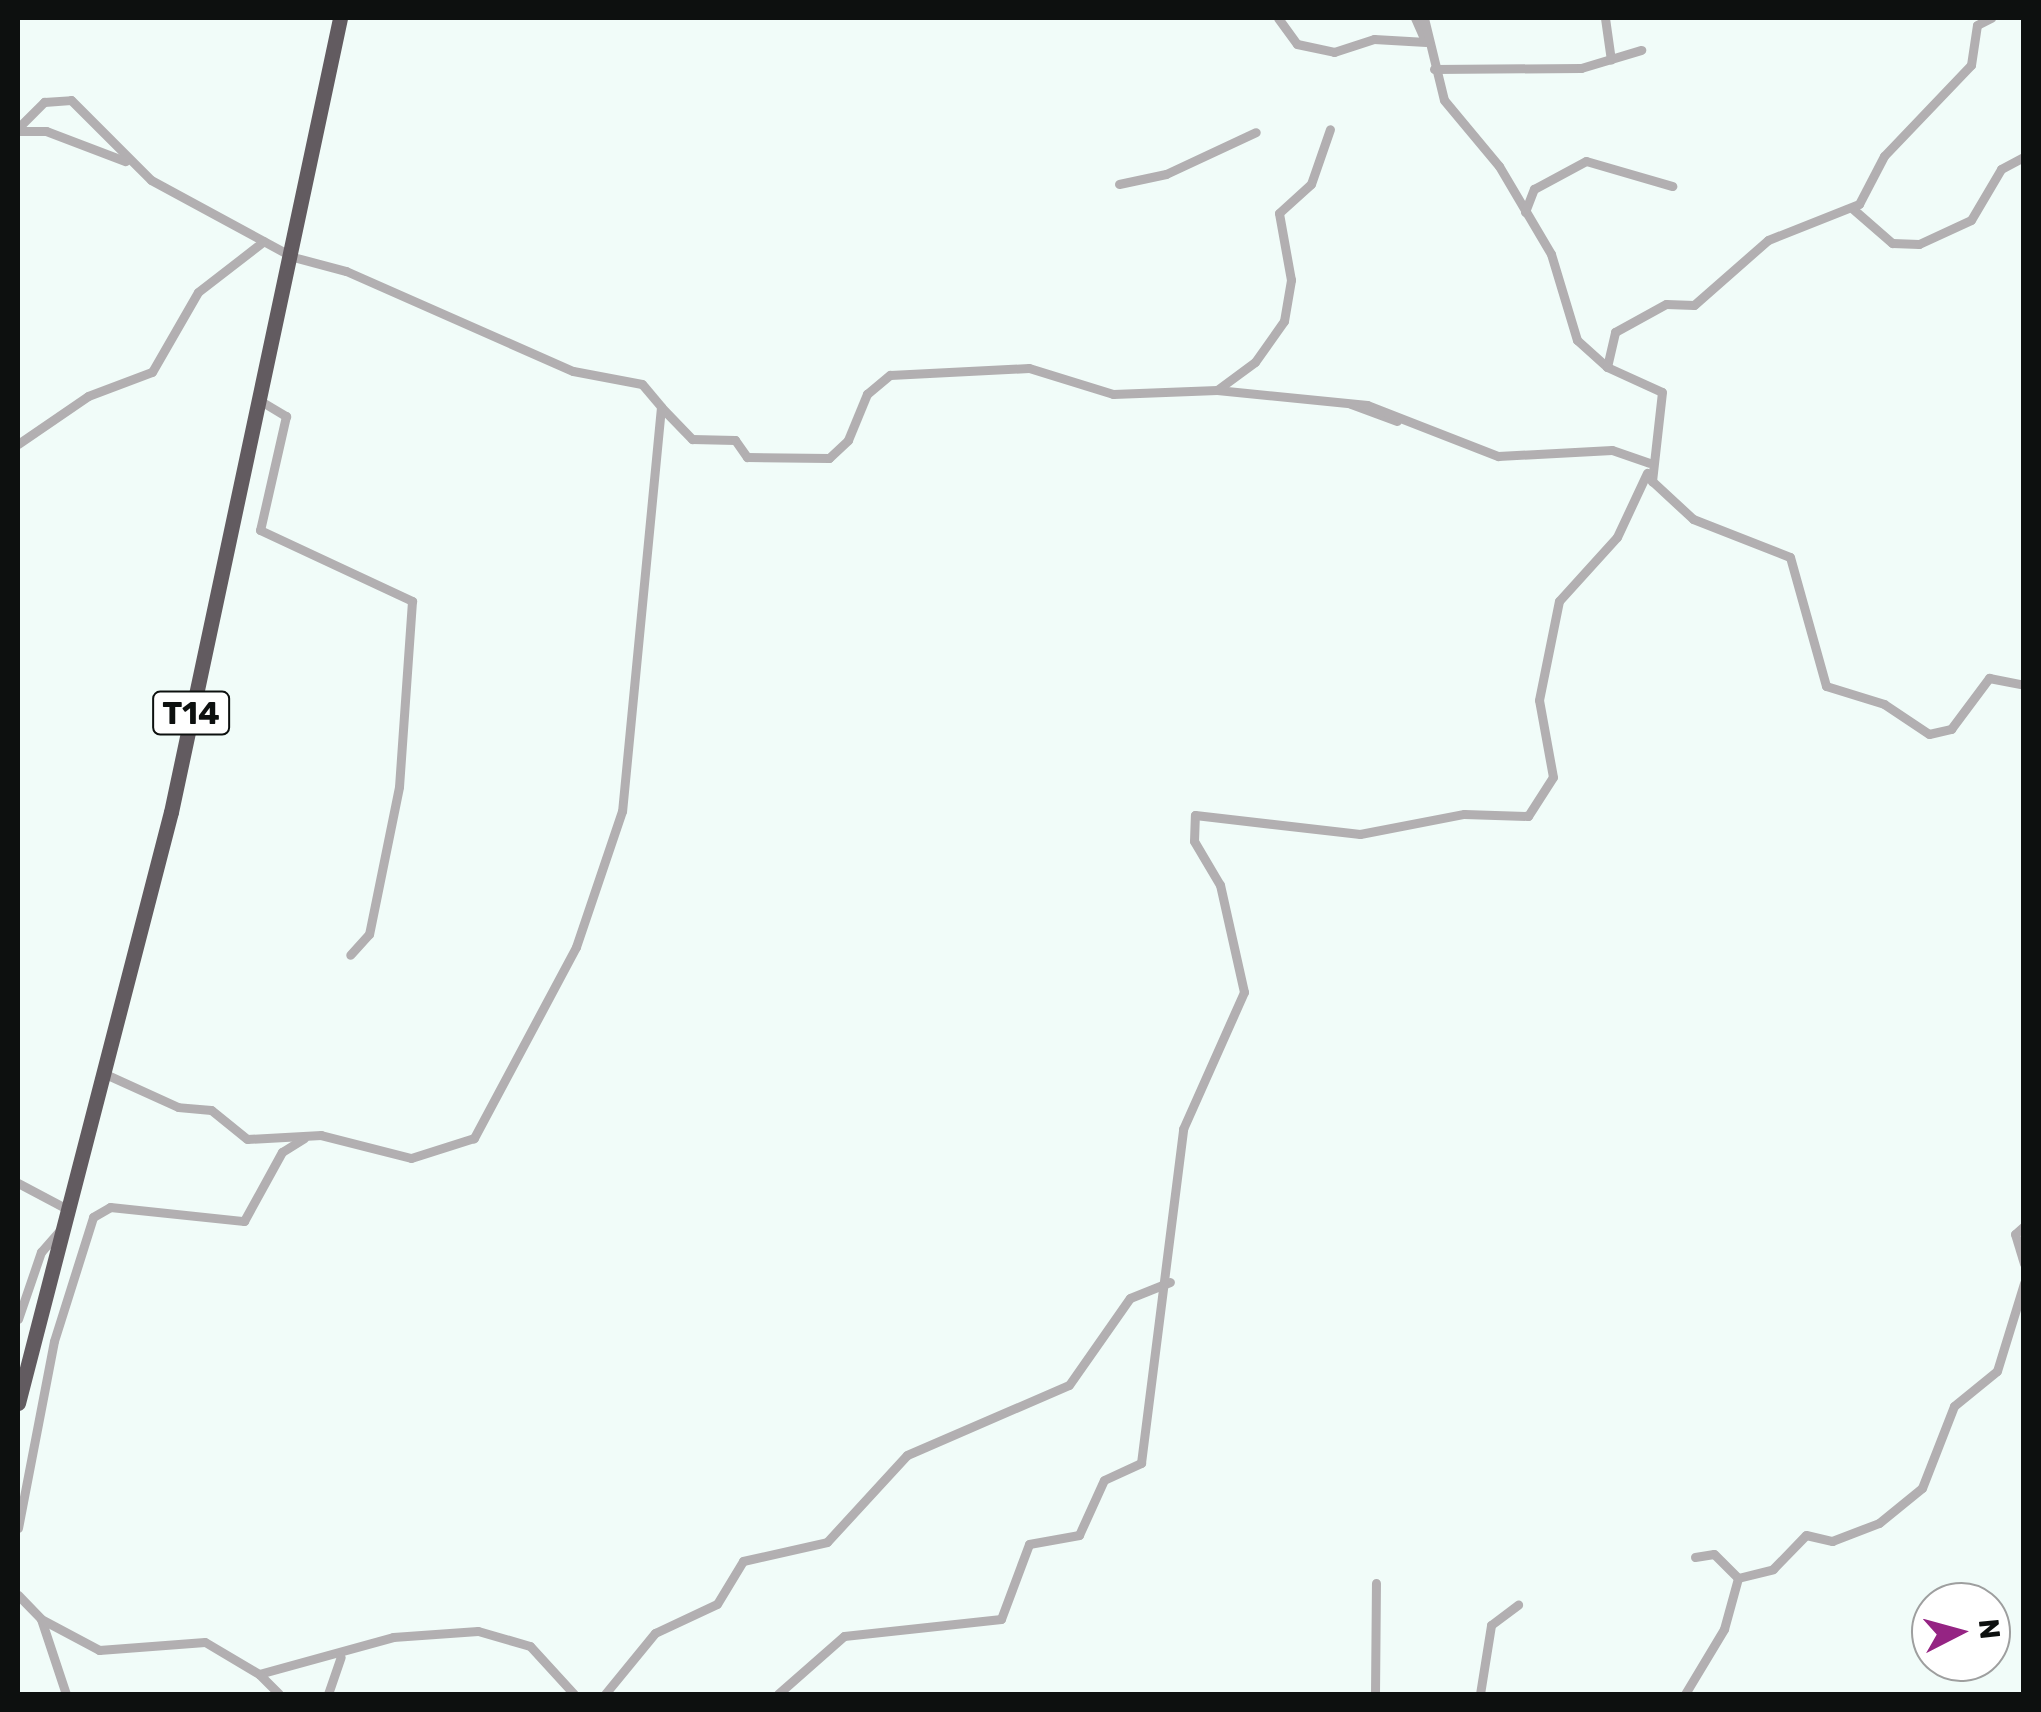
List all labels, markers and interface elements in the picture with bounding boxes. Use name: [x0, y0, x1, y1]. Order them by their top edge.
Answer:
road number: T14: [151, 686, 231, 740]
north arrow: [1911, 1582, 2011, 1682]
text: N: [1972, 1617, 2007, 1641]

